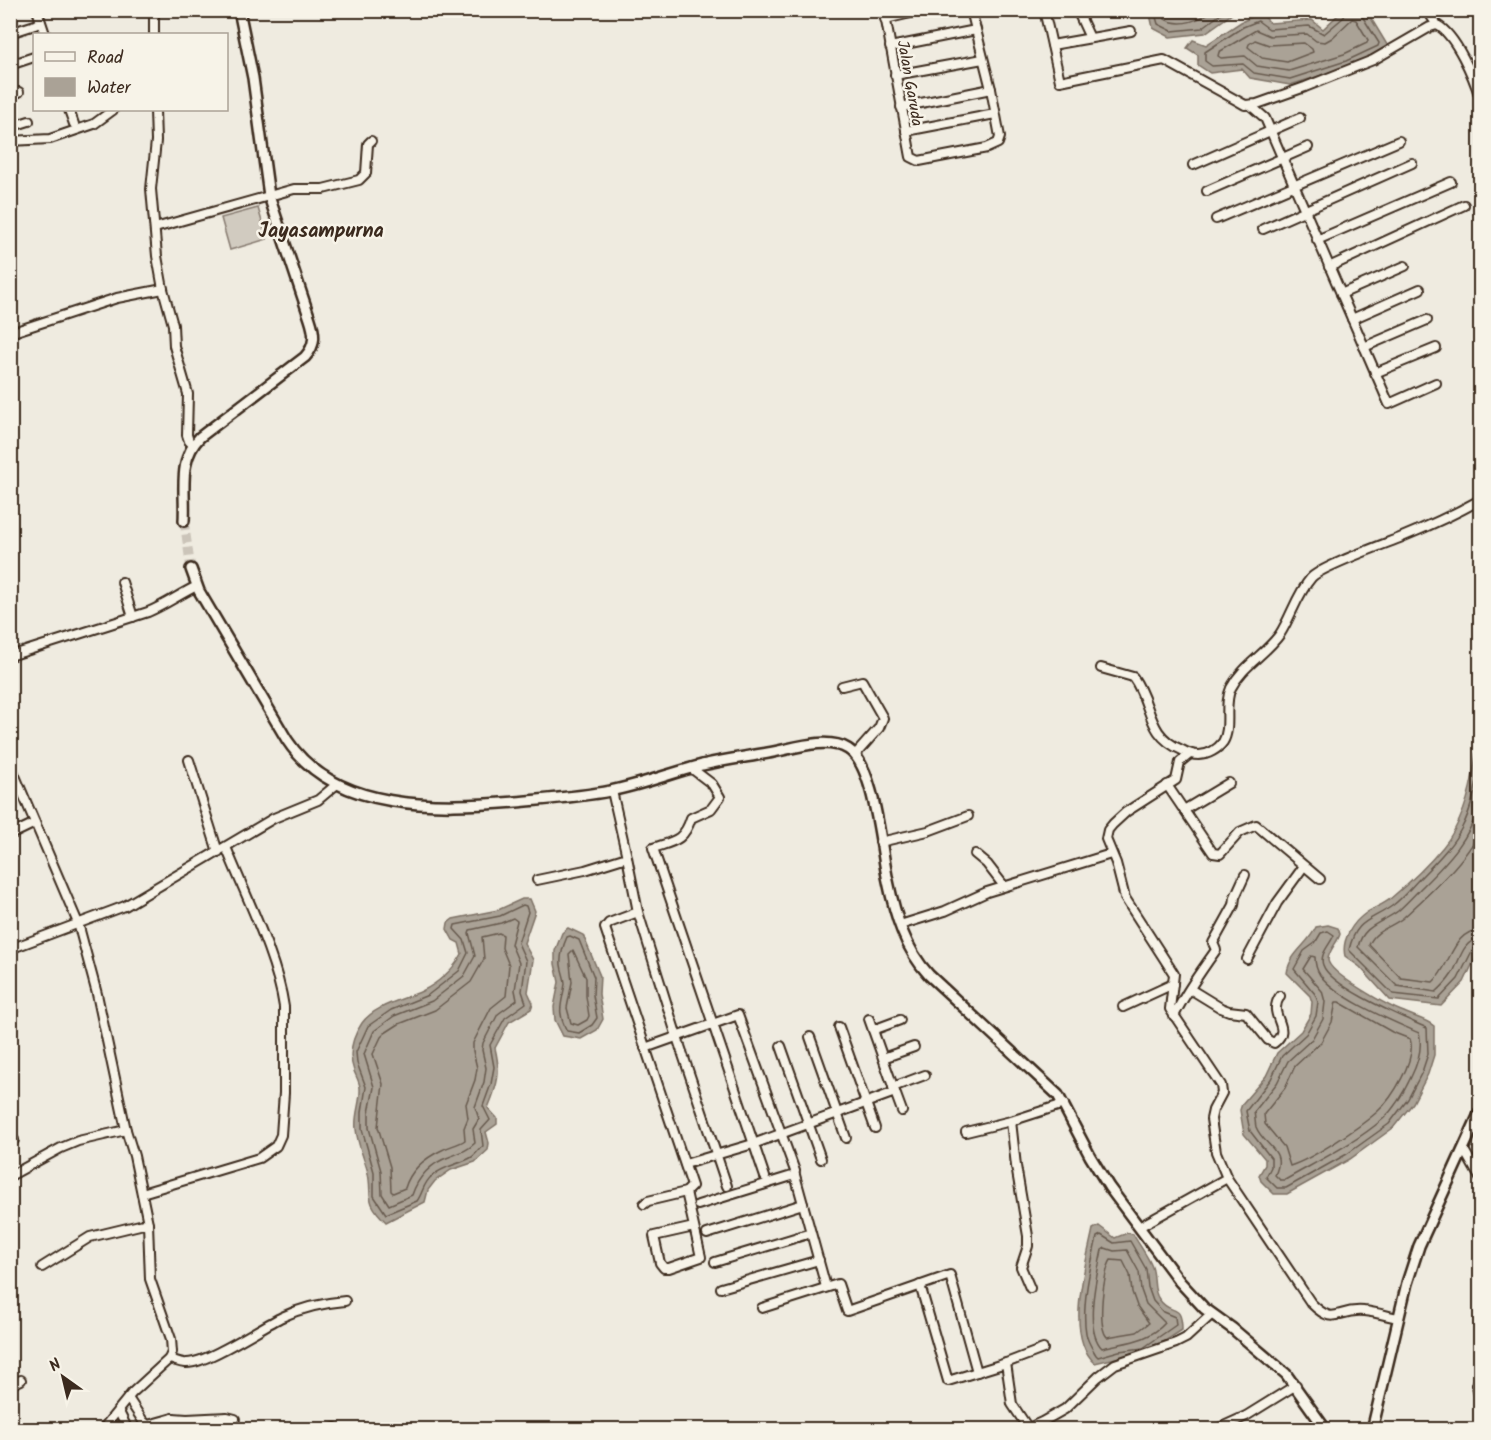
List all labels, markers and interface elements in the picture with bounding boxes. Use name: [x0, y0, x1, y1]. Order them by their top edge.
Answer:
legend: [33, 33, 228, 111]
street label: Jalan Garuda: [890, 38, 929, 128]
text: Road: [87, 44, 124, 73]
text: Water: [87, 74, 132, 103]
district label: Jayasampurna: [258, 216, 384, 248]
north arrow: [33, 1347, 93, 1407]
text: N: [44, 1353, 67, 1379]

